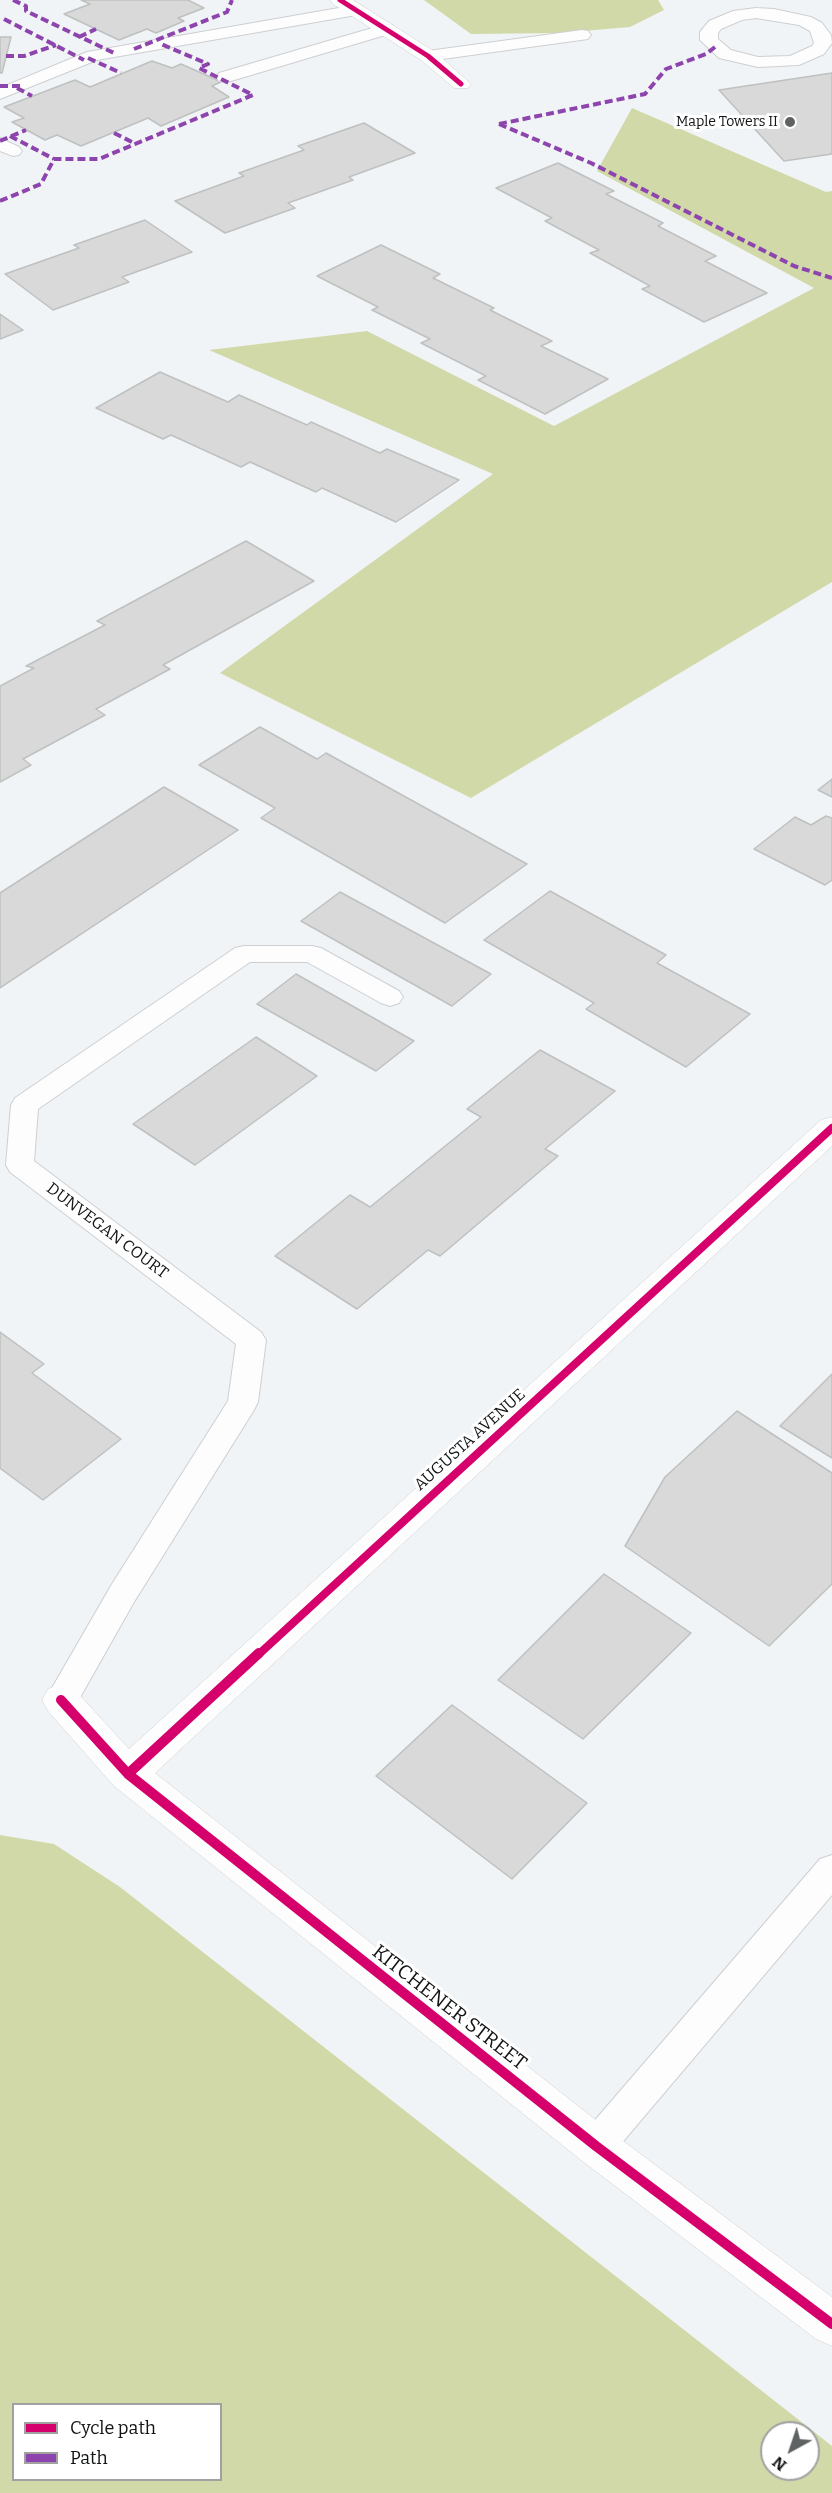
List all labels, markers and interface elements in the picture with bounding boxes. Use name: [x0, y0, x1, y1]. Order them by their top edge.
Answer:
place label: Maple Towers II: [676, 114, 778, 130]
marker: Maple Towers II: [783, 115, 797, 129]
street label: DUNVEGAN COURT: [42, 1179, 172, 1283]
street label: AUGUSTA AVENUE: [411, 1385, 529, 1495]
street label: KITCHENER STREET: [367, 1940, 531, 2076]
legend: [12, 2403, 222, 2481]
text: Cycle path: [70, 2417, 156, 2439]
north arrow: [760, 2421, 820, 2481]
text: Path: [70, 2447, 108, 2469]
text: N: [769, 2452, 790, 2475]

